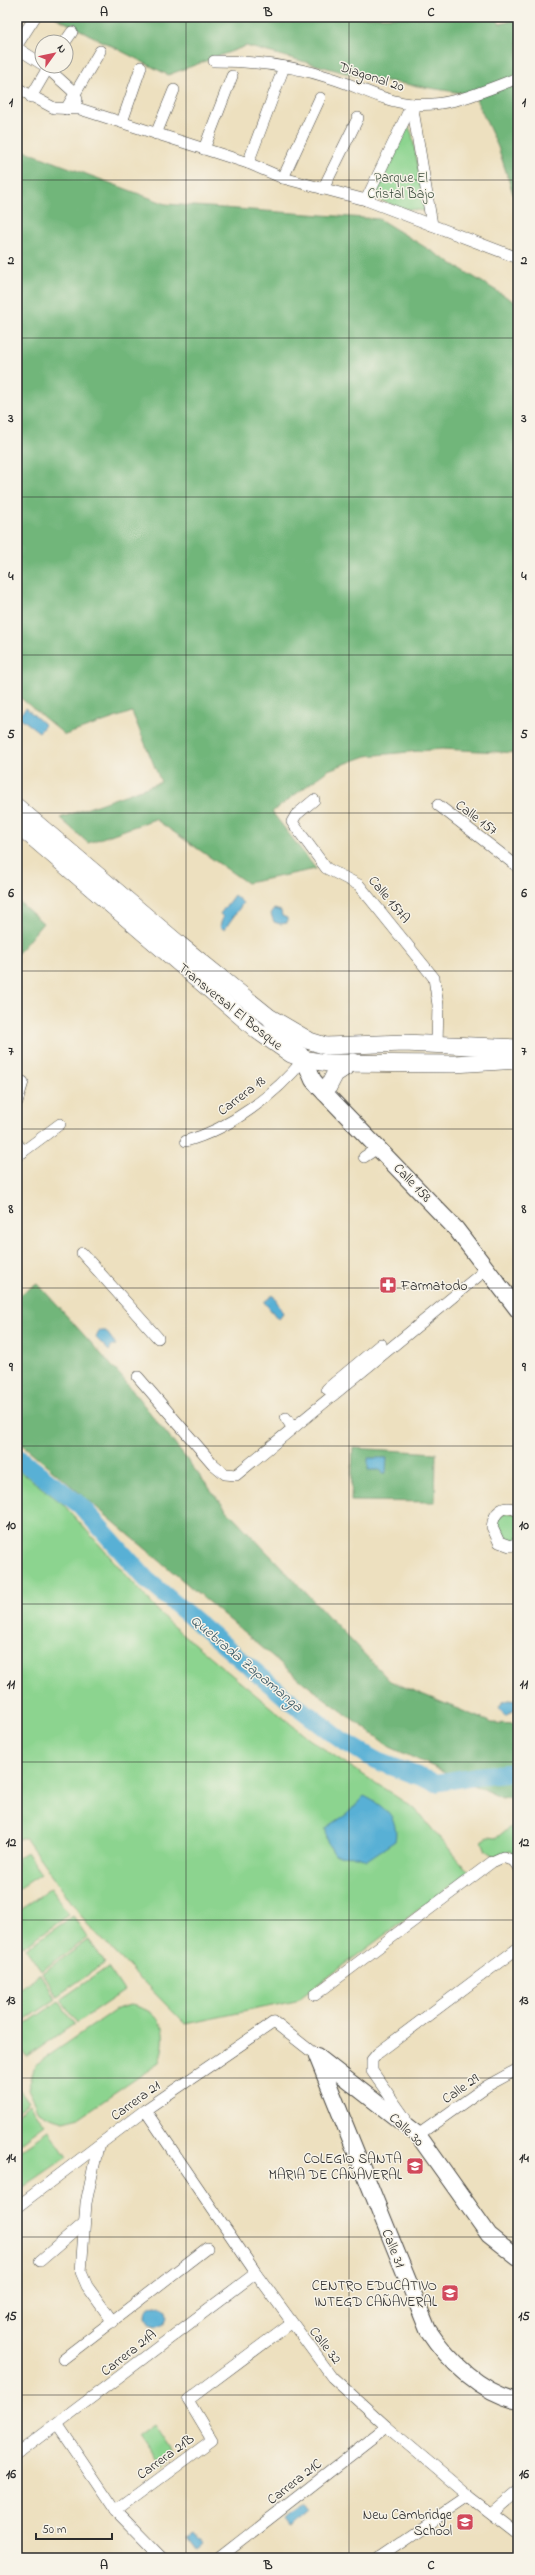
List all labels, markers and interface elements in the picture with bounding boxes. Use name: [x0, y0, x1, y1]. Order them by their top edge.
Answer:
text: A: [100, 3, 108, 22]
text: B: [263, 3, 273, 22]
text: C: [427, 3, 435, 22]
north arrow: [34, 34, 74, 74]
text: N: [53, 42, 70, 57]
street label: Diagonal 20: [335, 57, 407, 99]
text: 1: [9, 93, 14, 112]
text: 1: [522, 93, 527, 112]
park label: Parque El Cristal Bajo: [368, 168, 434, 205]
text: 2: [7, 251, 15, 270]
text: 2: [520, 251, 528, 270]
text: 3: [7, 409, 14, 428]
text: 3: [520, 409, 527, 428]
text: 4: [7, 567, 14, 586]
text: 4: [520, 567, 527, 586]
text: 5: [7, 725, 15, 744]
text: 5: [520, 725, 528, 744]
street label: Calle 157: [451, 795, 502, 841]
street label: Calle 157A: [363, 872, 415, 928]
text: 6: [7, 884, 14, 903]
text: 6: [520, 884, 527, 903]
street label: Transversal El Bosque: [173, 958, 287, 1056]
text: 7: [8, 1042, 14, 1061]
text: 7: [521, 1042, 527, 1061]
street label: Carrera 18: [213, 1071, 270, 1121]
street label: Calle 158: [388, 1159, 436, 1207]
text: 8: [8, 1200, 14, 1219]
text: 8: [521, 1200, 527, 1219]
pharmacy icon: Farmatodo: [378, 1275, 398, 1295]
place label: Farmatodo: [400, 1276, 468, 1297]
text: 9: [8, 1358, 14, 1377]
text: 9: [521, 1358, 527, 1377]
text: 10: [6, 1516, 16, 1535]
text: 10: [519, 1516, 529, 1535]
water label: Quebrada Zapamanga: [185, 1610, 308, 1719]
text: 11: [7, 1675, 16, 1694]
text: 11: [520, 1675, 529, 1694]
text: 12: [6, 1833, 17, 1852]
text: 12: [519, 1833, 530, 1852]
text: 13: [6, 1991, 16, 2010]
text: 13: [519, 1991, 529, 2010]
street label: Calle 29: [438, 2068, 484, 2110]
street label: Carrera 21: [107, 2076, 166, 2126]
street label: Calle 30: [384, 2108, 428, 2152]
text: 14: [6, 2149, 16, 2168]
place label: COLEGIO SANTA MARIA DE CAÑAVERAL: [268, 2149, 403, 2186]
text: 14: [519, 2149, 529, 2168]
school or university icon: COLEGIO SANTA MARIA DE CAÑAVERAL: [405, 2156, 425, 2176]
street label: Calle 31: [375, 2226, 410, 2272]
place label: CENTRO EDUCATIVO INTEGD CAÑAVERAL: [312, 2276, 438, 2313]
school or university icon: CENTRO EDUCATIVO INTEGD CAÑAVERAL: [440, 2283, 460, 2303]
text: 15: [5, 2307, 17, 2326]
text: 15: [518, 2307, 530, 2326]
street label: Calle 32: [303, 2323, 346, 2369]
street label: Carrera 21A: [97, 2325, 161, 2382]
street label: Carrera 21B: [133, 2429, 199, 2485]
street label: Carrera 21C: [263, 2454, 327, 2510]
text: 16: [6, 2465, 16, 2484]
text: 16: [519, 2465, 529, 2484]
place label: New Cambridge School: [363, 2505, 453, 2542]
school or university icon: New Cambridge School: [455, 2512, 475, 2532]
scale bar: [36, 2515, 112, 2541]
text: 50 m: [42, 2521, 66, 2539]
text: A: [100, 2556, 108, 2575]
text: B: [263, 2556, 273, 2575]
text: C: [427, 2556, 435, 2575]

